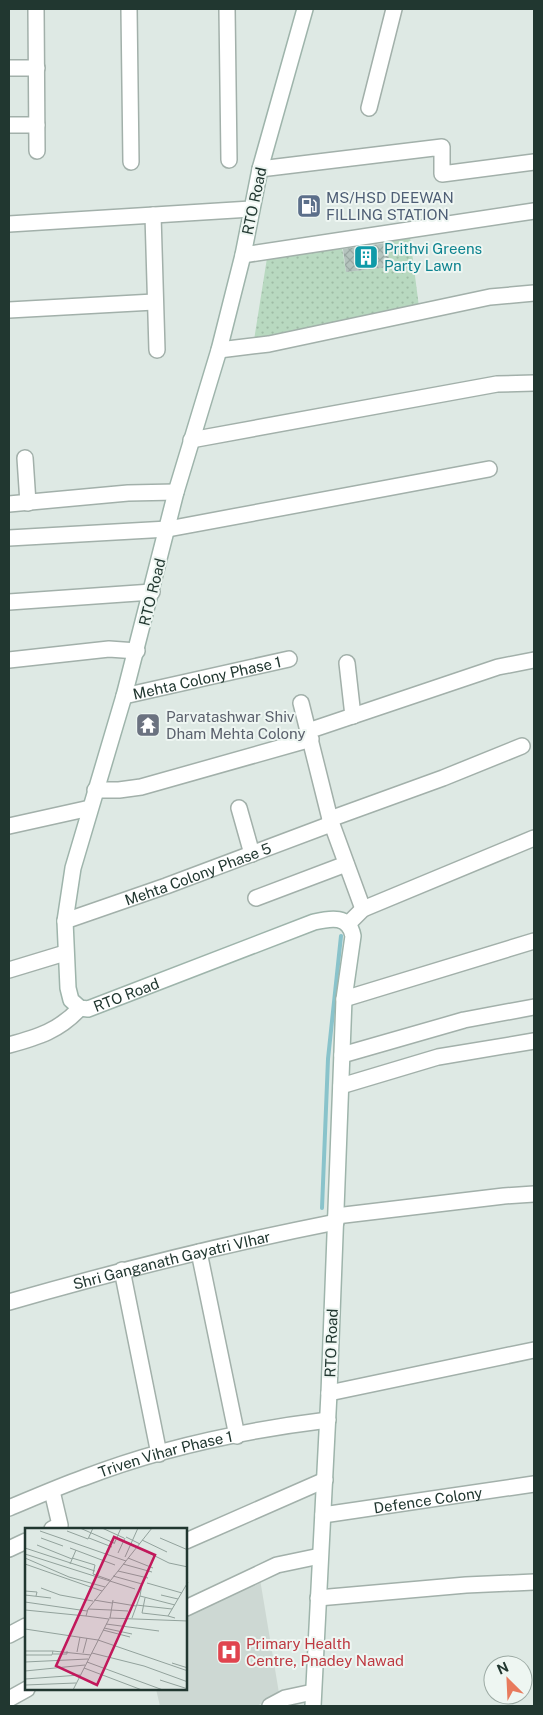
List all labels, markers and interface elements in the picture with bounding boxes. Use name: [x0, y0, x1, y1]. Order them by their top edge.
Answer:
street label: RTO Road: [239, 165, 269, 237]
place label: MS/HSD DEEWAN FILLING STATION: [326, 189, 454, 223]
fuel station icon: MS/HSD DEEWAN FILLING STATION: [296, 193, 322, 219]
place label: Prithvi Greens Party Lawn: [384, 240, 482, 274]
building icon: Prithvi Greens Party Lawn: [353, 244, 379, 270]
street label: RTO Road: [135, 556, 169, 628]
street label: Mehta Colony Phase 1: [131, 653, 283, 702]
place label: Parvatashwar Shiv Dham Mehta Colony: [166, 708, 306, 742]
temple icon: Parvatashwar Shiv Dham Mehta Colony: [135, 712, 161, 738]
street label: Mehta Colony Phase 5: [122, 839, 273, 908]
street label: RTO Road: [91, 974, 161, 1015]
street label: Shri Ganganath Gayatri VIhar: [71, 1227, 272, 1292]
street label: RTO Road: [321, 1308, 341, 1378]
street label: Triven Vihar Phase 1: [96, 1427, 234, 1480]
street label: Defence Colony: [372, 1483, 483, 1516]
inset map: [25, 1528, 188, 1690]
place label: Primary Health Centre, Pnadey Nawad: [246, 1635, 404, 1669]
hospital icon: Primary Health Centre, Pnadey Nawad: [216, 1639, 242, 1665]
north arrow: [483, 1655, 533, 1705]
text: N: [494, 1659, 511, 1678]

